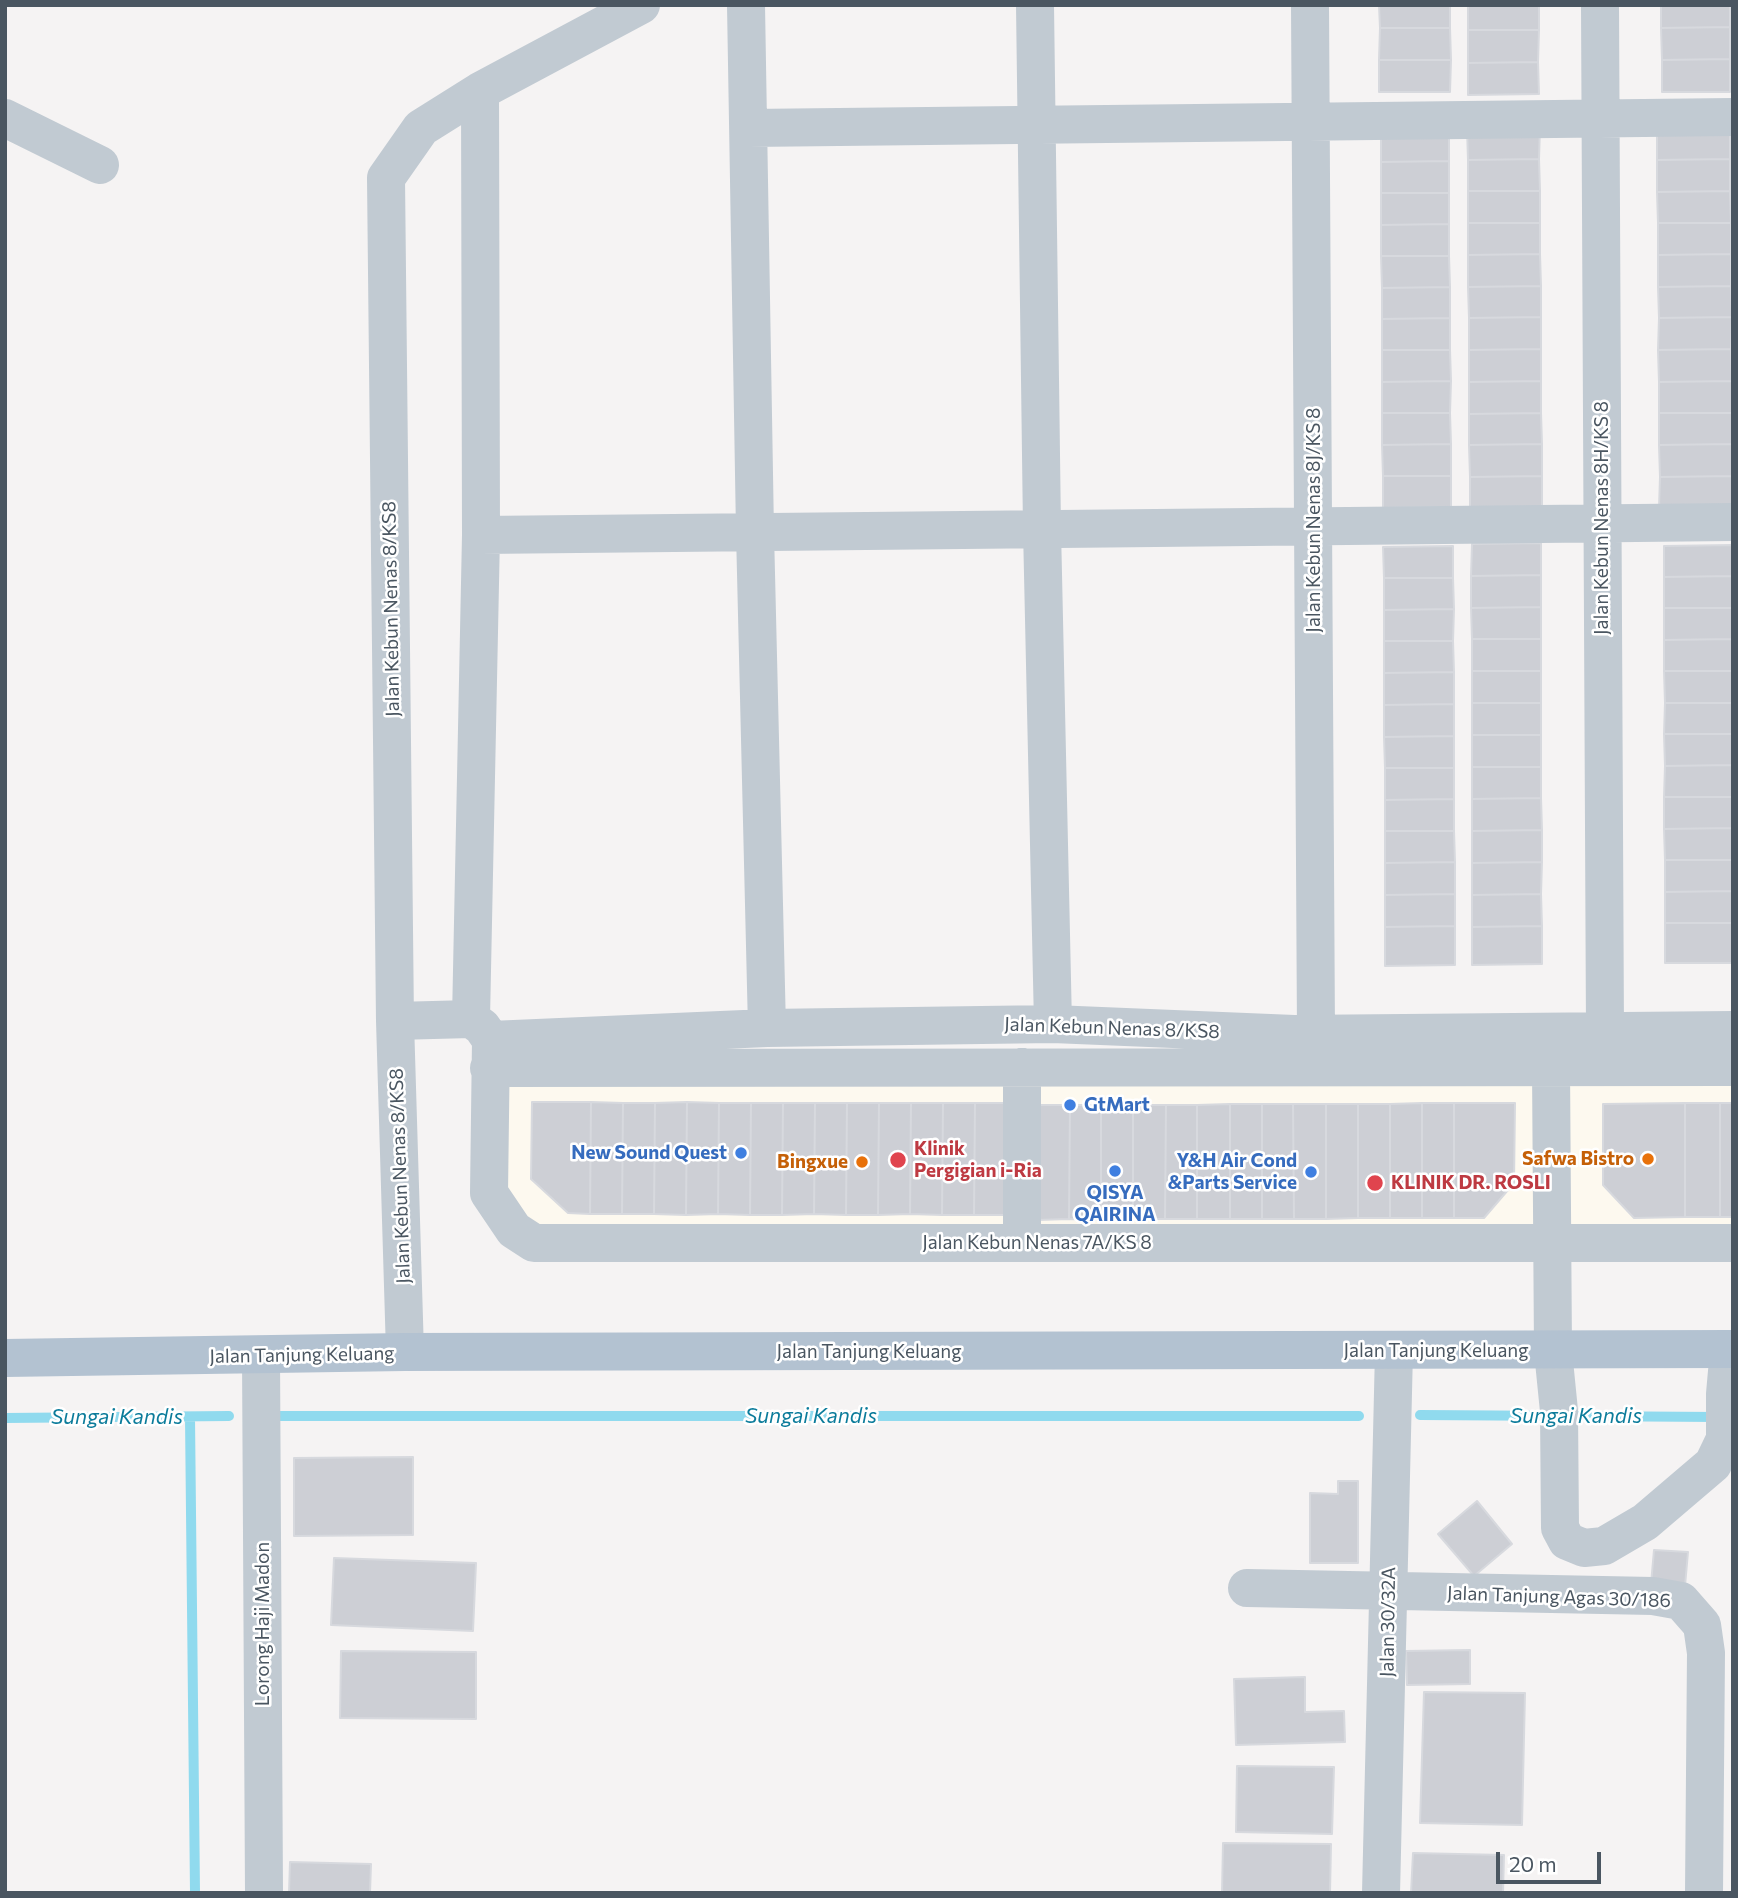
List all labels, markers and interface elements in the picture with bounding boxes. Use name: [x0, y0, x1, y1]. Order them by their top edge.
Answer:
street label: Jalan Kebun Nenas 8H/KS 8: [1591, 401, 1613, 635]
street label: Jalan Kebun Nenas 8J/KS 8: [1303, 407, 1325, 633]
street label: Jalan Kebun Nenas 8/KS8: [378, 501, 404, 717]
street label: Jalan Kebun Nenas 8/KS8: [1004, 1013, 1220, 1043]
street label: Jalan Kebun Nenas 8/KS8: [385, 1068, 415, 1284]
place label: GtMart: [1084, 1094, 1150, 1116]
marker: GtMart: [1062, 1097, 1078, 1113]
place label: Klinik Pergigian i-Ria: [914, 1138, 1042, 1182]
place label: New Sound Quest: [571, 1142, 727, 1164]
marker: New Sound Quest: [733, 1145, 749, 1161]
place label: Safwa Bistro: [1522, 1148, 1634, 1170]
marker: Klinik Pergigian i-Ria: [888, 1150, 908, 1170]
place label: Y&H Air Cond &Parts Service: [1168, 1150, 1297, 1194]
place label: Bingxue: [777, 1151, 848, 1173]
marker: Safwa Bistro: [1640, 1151, 1656, 1167]
marker: Bingxue: [854, 1154, 870, 1170]
marker: QISYA QAIRINA: [1107, 1163, 1123, 1179]
marker: Y&H Air Cond &Parts Service: [1303, 1164, 1319, 1180]
place label: KLINIK DR. ROSLI: [1391, 1172, 1551, 1194]
marker: KLINIK DR. ROSLI: [1365, 1173, 1385, 1193]
place label: QISYA QAIRINA: [1074, 1182, 1156, 1226]
street label: Jalan Kebun Nenas 7A/KS 8: [922, 1232, 1152, 1254]
street label: Jalan Tanjung Keluang: [1343, 1340, 1529, 1362]
street label: Jalan Tanjung Keluang: [776, 1341, 962, 1363]
street label: Jalan Tanjung Keluang: [209, 1342, 395, 1368]
water label: Sungai Kandis: [745, 1403, 877, 1429]
water label: Sungai Kandis: [1510, 1403, 1642, 1429]
water label: Sungai Kandis: [51, 1404, 183, 1430]
street label: Lorong Haji Madon: [252, 1542, 274, 1706]
street label: Jalan 30/32A: [1376, 1567, 1400, 1677]
street label: Jalan Tanjung Agas 30/186: [1447, 1582, 1671, 1612]
scale bar: [1500, 1839, 1605, 1883]
text: 20 m: [1509, 1851, 1557, 1876]

